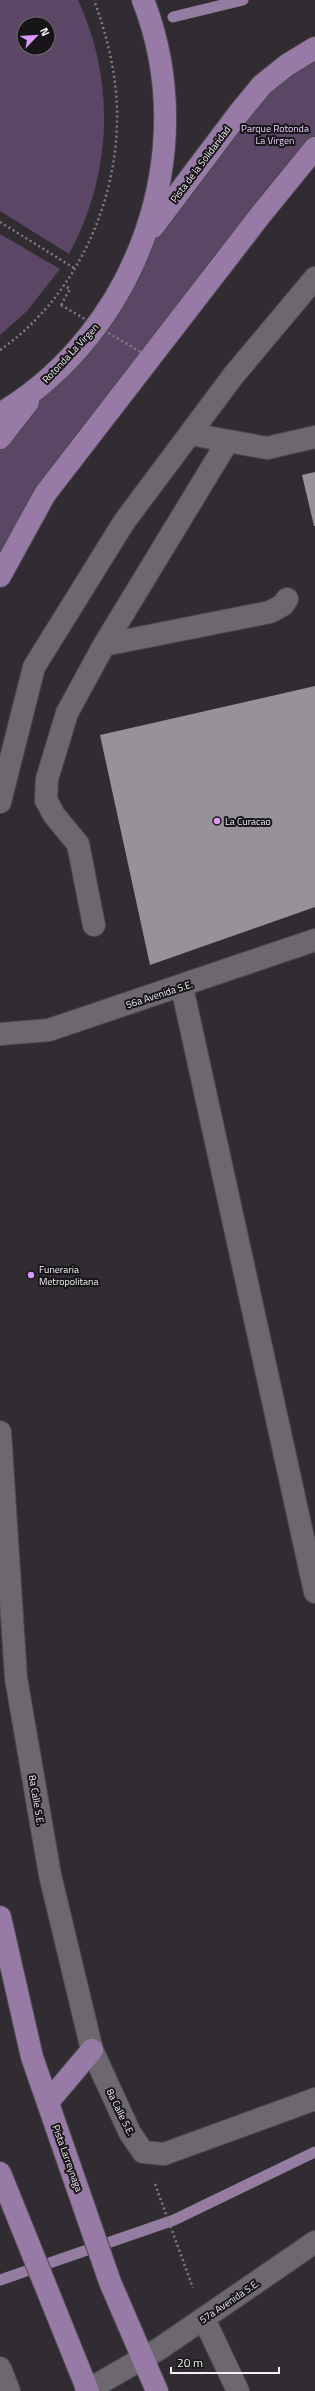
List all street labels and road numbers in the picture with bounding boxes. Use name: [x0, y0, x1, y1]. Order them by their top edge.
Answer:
street label: Pista de la Solidaridad: [167, 123, 234, 206]
street label: Rotonda La Virgen: [39, 320, 102, 387]
street label: 56a Avenida S.E.: [124, 977, 194, 1012]
street label: 8a Calle S.E.: [25, 1774, 48, 1826]
street label: 8a Calle S.E.: [103, 2086, 138, 2138]
street label: Pista Larreynaga: [48, 2123, 87, 2194]
street label: 57a Avenida S.E.: [196, 2276, 262, 2327]

